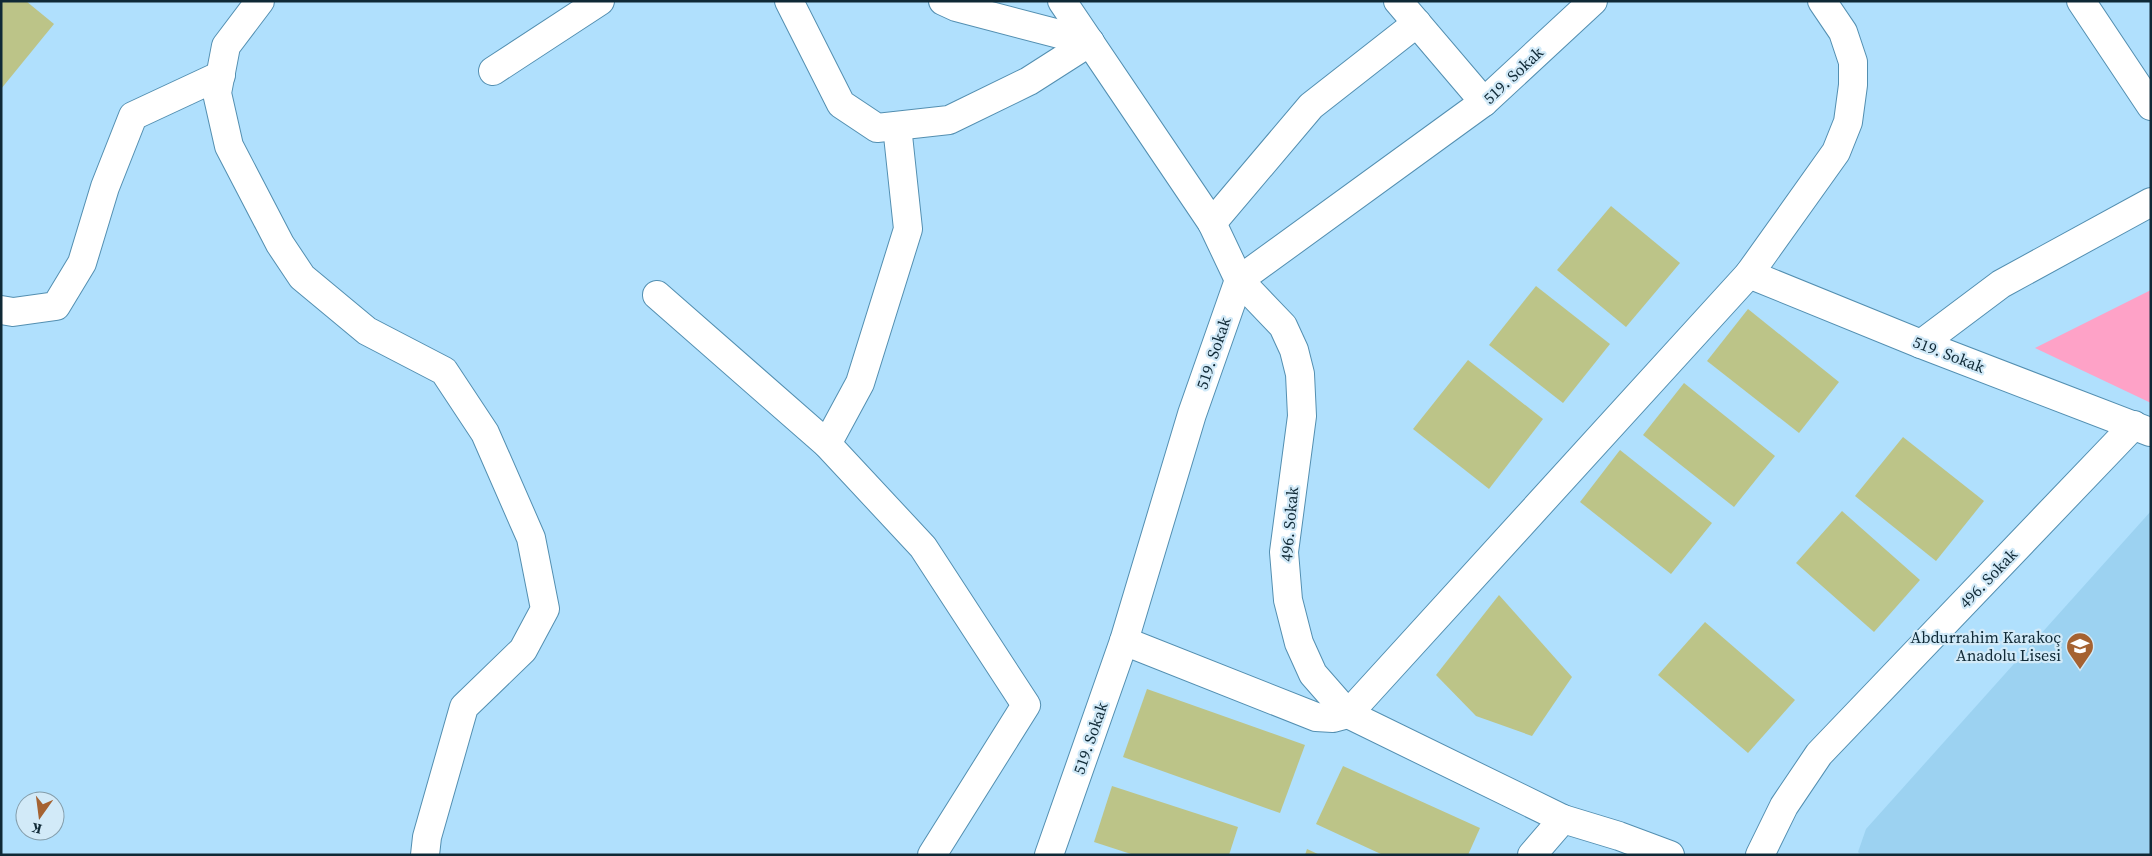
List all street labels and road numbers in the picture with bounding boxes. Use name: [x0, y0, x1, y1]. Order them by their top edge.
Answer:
street label: 519. Sokak: [1478, 41, 1548, 109]
street label: 519. Sokak: [1190, 314, 1236, 392]
street label: 519. Sokak: [1910, 330, 1988, 378]
street label: 496. Sokak: [1275, 485, 1303, 562]
street label: 496. Sokak: [1954, 543, 2022, 613]
street label: 519. Sokak: [1067, 699, 1113, 777]

